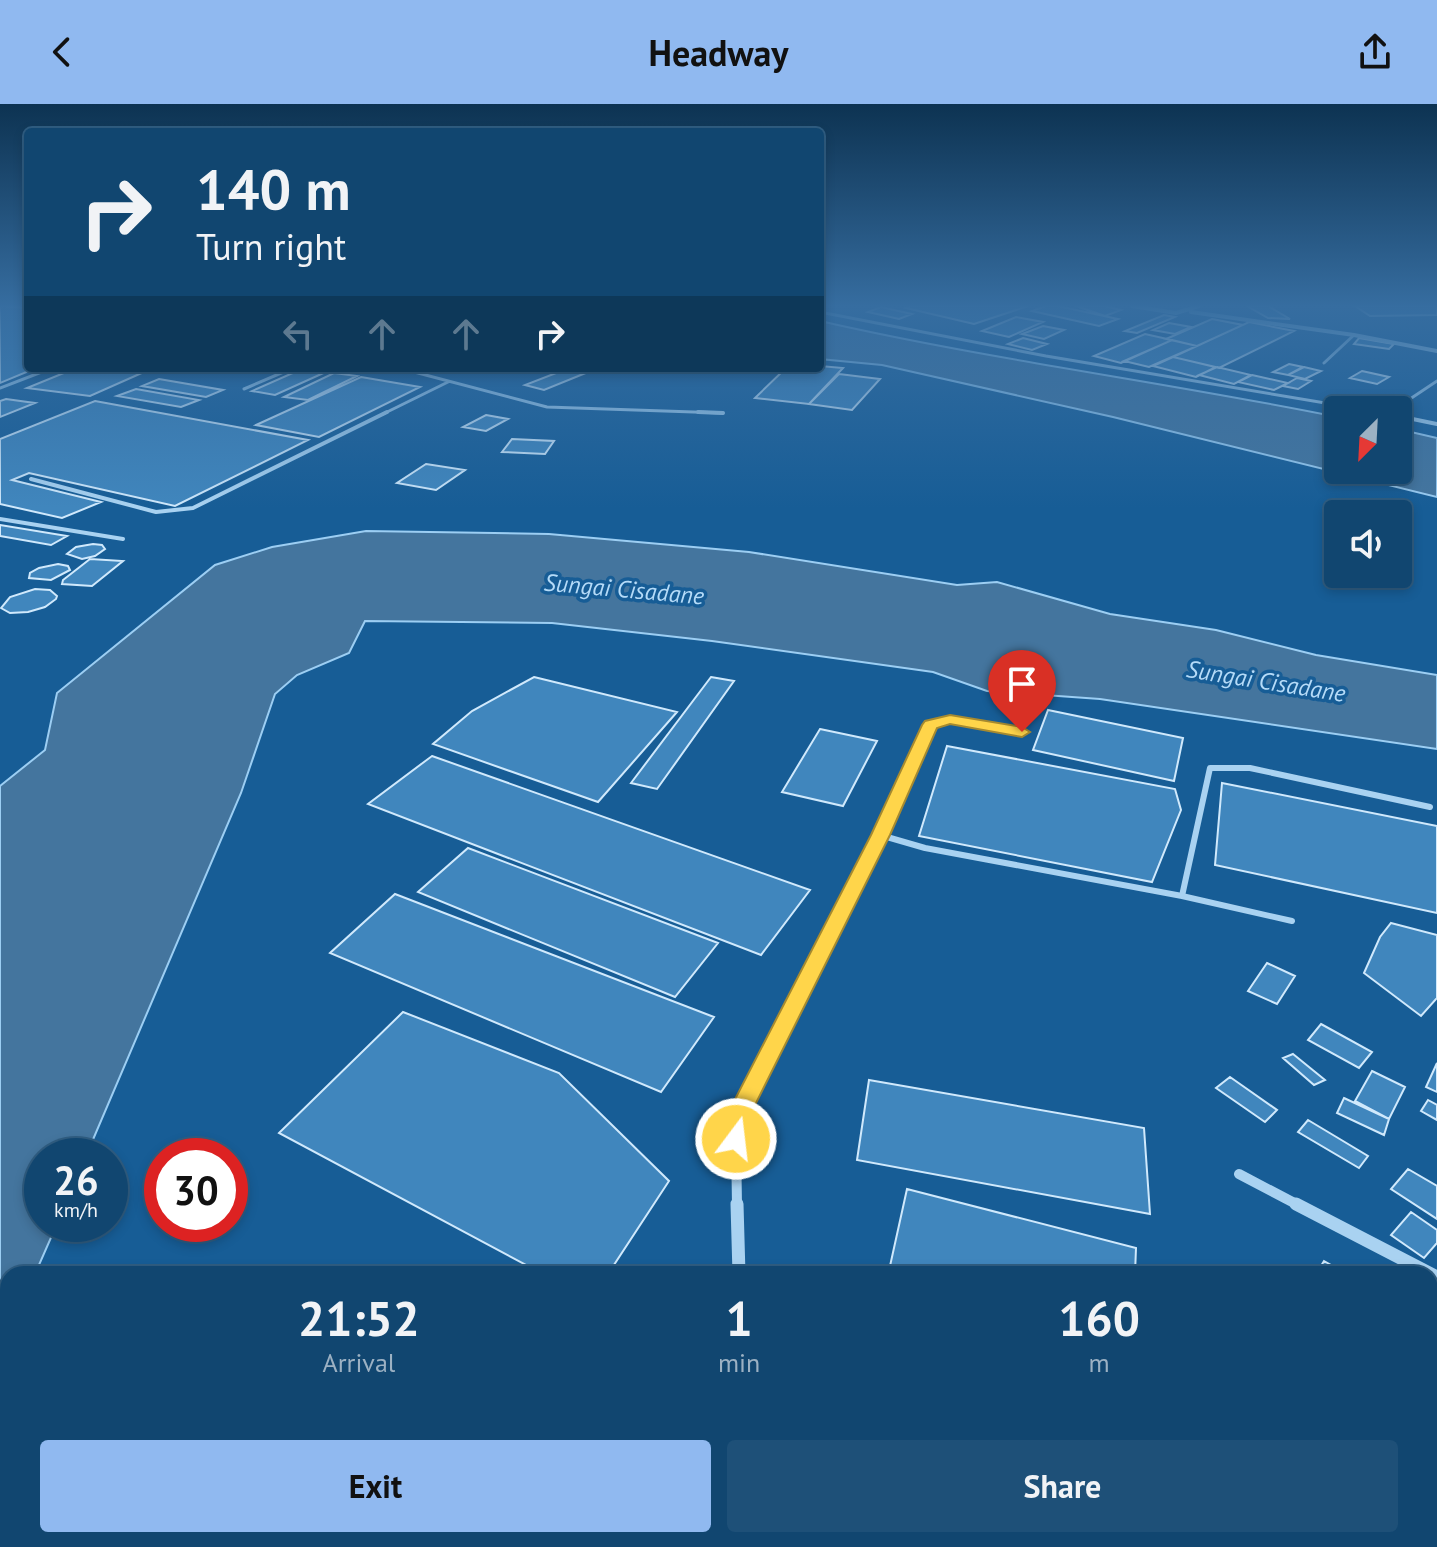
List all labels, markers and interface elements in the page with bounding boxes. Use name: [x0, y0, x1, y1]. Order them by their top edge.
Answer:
text: Headway: [648, 29, 789, 76]
icon: back: [40, 30, 84, 74]
icon: share: [1353, 30, 1397, 74]
text: 140 m: [196, 153, 351, 225]
icon: right: [64, 160, 168, 264]
text: Turn right: [196, 223, 346, 270]
icon: left: [276, 312, 320, 356]
icon: ahead: [360, 312, 404, 356]
icon: ahead: [444, 312, 488, 356]
icon: right: [528, 312, 572, 356]
north arrow: [1324, 396, 1412, 484]
map controls: [1324, 396, 1412, 588]
button: sound: [1324, 500, 1412, 588]
water label: Sungai Cisadane: [543, 567, 705, 611]
pin: [988, 650, 1056, 732]
water label: Sungai Cisadane: [1184, 653, 1348, 709]
icon: arrive: [1000, 662, 1044, 706]
position arrow: [694, 1097, 778, 1181]
speed limit sign: 30: [144, 1138, 248, 1242]
text: 26: [53, 1154, 99, 1206]
text: km/h: [54, 1197, 98, 1223]
text: 21:52: [298, 1287, 420, 1349]
text: 1: [725, 1287, 753, 1349]
text: 160: [1058, 1287, 1140, 1349]
text: Arrival: [323, 1346, 395, 1379]
text: min: [718, 1346, 760, 1379]
text: m: [1089, 1346, 1110, 1379]
button: Exit: [40, 1440, 711, 1532]
button: Share: [727, 1440, 1398, 1532]

